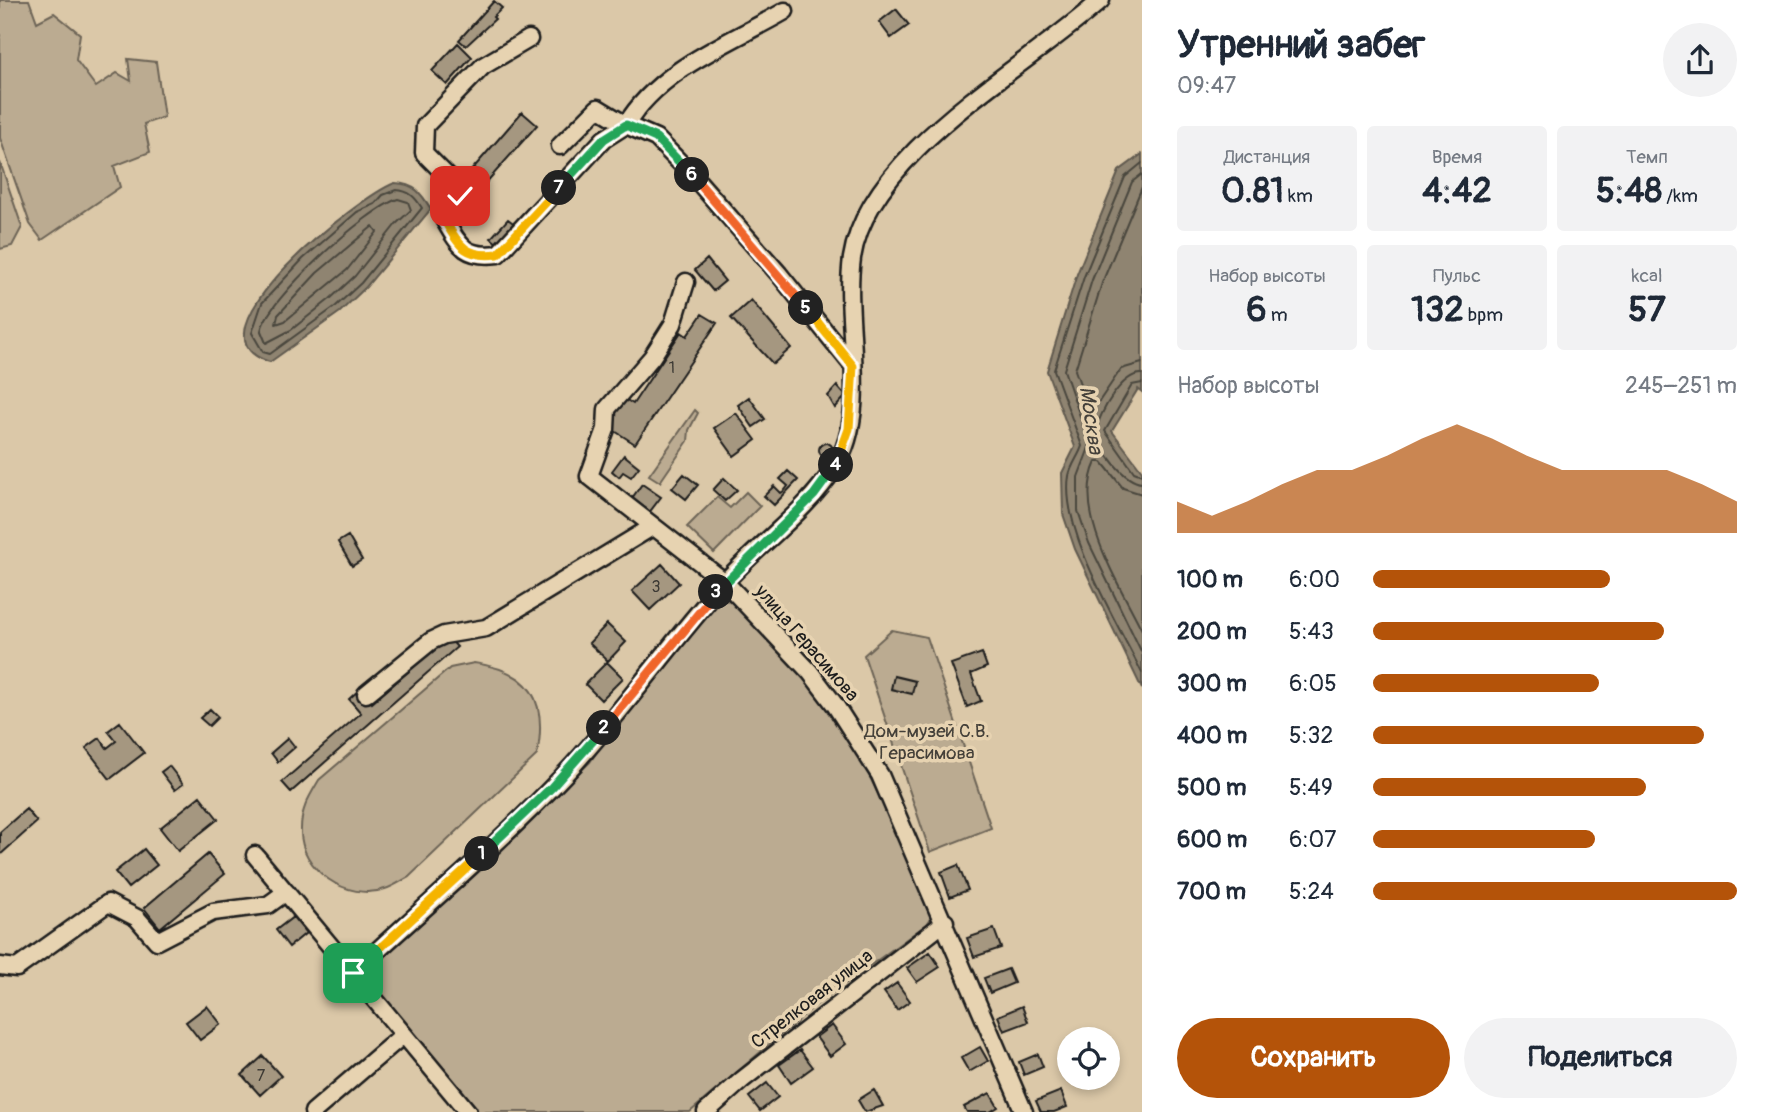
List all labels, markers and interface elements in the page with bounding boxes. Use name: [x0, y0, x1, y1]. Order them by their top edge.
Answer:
text: Утренний забег: [1177, 21, 1425, 69]
button: share: [1663, 23, 1737, 97]
text: 09:47: [1177, 71, 1236, 100]
text: Дистанция: [1224, 145, 1310, 169]
text: Время: [1432, 145, 1482, 169]
text: Темп: [1626, 145, 1668, 169]
pin: 6: [674, 158, 710, 192]
text: 6: [686, 162, 697, 186]
pin: [430, 166, 490, 226]
text: 0.81: [1221, 169, 1284, 213]
text: 4:42: [1422, 169, 1492, 213]
text: 5:48: [1596, 169, 1662, 213]
pin: 7: [542, 170, 576, 206]
text: 7: [553, 175, 564, 199]
icon: check: [441, 177, 479, 215]
text: km: [1284, 184, 1313, 208]
text: /km: [1662, 184, 1698, 208]
text: Набор высоты: [1208, 264, 1326, 288]
text: Пульс: [1433, 264, 1481, 288]
text: kcal: [1632, 264, 1662, 288]
text: 6: [1246, 288, 1267, 332]
text: 132: [1411, 288, 1464, 332]
text: 57: [1628, 288, 1666, 332]
pin: 5: [788, 290, 824, 326]
text: 5: [800, 295, 811, 319]
text: m: [1267, 303, 1288, 327]
text: bpm: [1464, 303, 1503, 327]
house number: 1: [669, 358, 675, 378]
text: Набор высоты: [1177, 371, 1319, 400]
text: 245–251 m: [1625, 371, 1737, 400]
water label: Москва: [1073, 384, 1109, 457]
pin: 4: [818, 448, 854, 482]
text: 4: [830, 452, 841, 476]
text: 100 m: [1177, 565, 1243, 594]
text: 6:00: [1289, 565, 1340, 594]
pin: 3: [698, 574, 734, 610]
house number: 3: [652, 577, 661, 597]
text: 3: [710, 579, 721, 603]
street label: улица Герасимова: [749, 579, 864, 706]
text: 200 m: [1177, 617, 1247, 646]
text: 5:43: [1289, 617, 1334, 646]
text: 300 m: [1177, 669, 1247, 698]
text: 6:05: [1289, 669, 1337, 698]
pin: 2: [586, 710, 622, 746]
text: 2: [598, 715, 609, 739]
park label: Дом-музей С.В. Герасимова: [863, 719, 990, 765]
text: 400 m: [1177, 721, 1247, 750]
text: 5:32: [1289, 721, 1333, 750]
text: 500 m: [1177, 773, 1246, 802]
text: 5:49: [1289, 773, 1333, 802]
text: 600 m: [1177, 825, 1247, 854]
text: 6:07: [1289, 825, 1336, 854]
pin: 1: [464, 836, 500, 872]
text: 1: [478, 841, 485, 865]
text: 700 m: [1177, 877, 1246, 906]
text: 5:24: [1289, 877, 1334, 906]
pin: [323, 943, 383, 1003]
street label: Стрелковая улица: [746, 944, 878, 1054]
icon: arrive: [334, 954, 372, 992]
button: Сохранить: [1177, 1018, 1450, 1098]
button: Поделиться: [1464, 1018, 1737, 1098]
map controls: [1057, 1027, 1120, 1090]
button: locate: [1057, 1027, 1120, 1090]
house number: 7: [257, 1066, 266, 1086]

